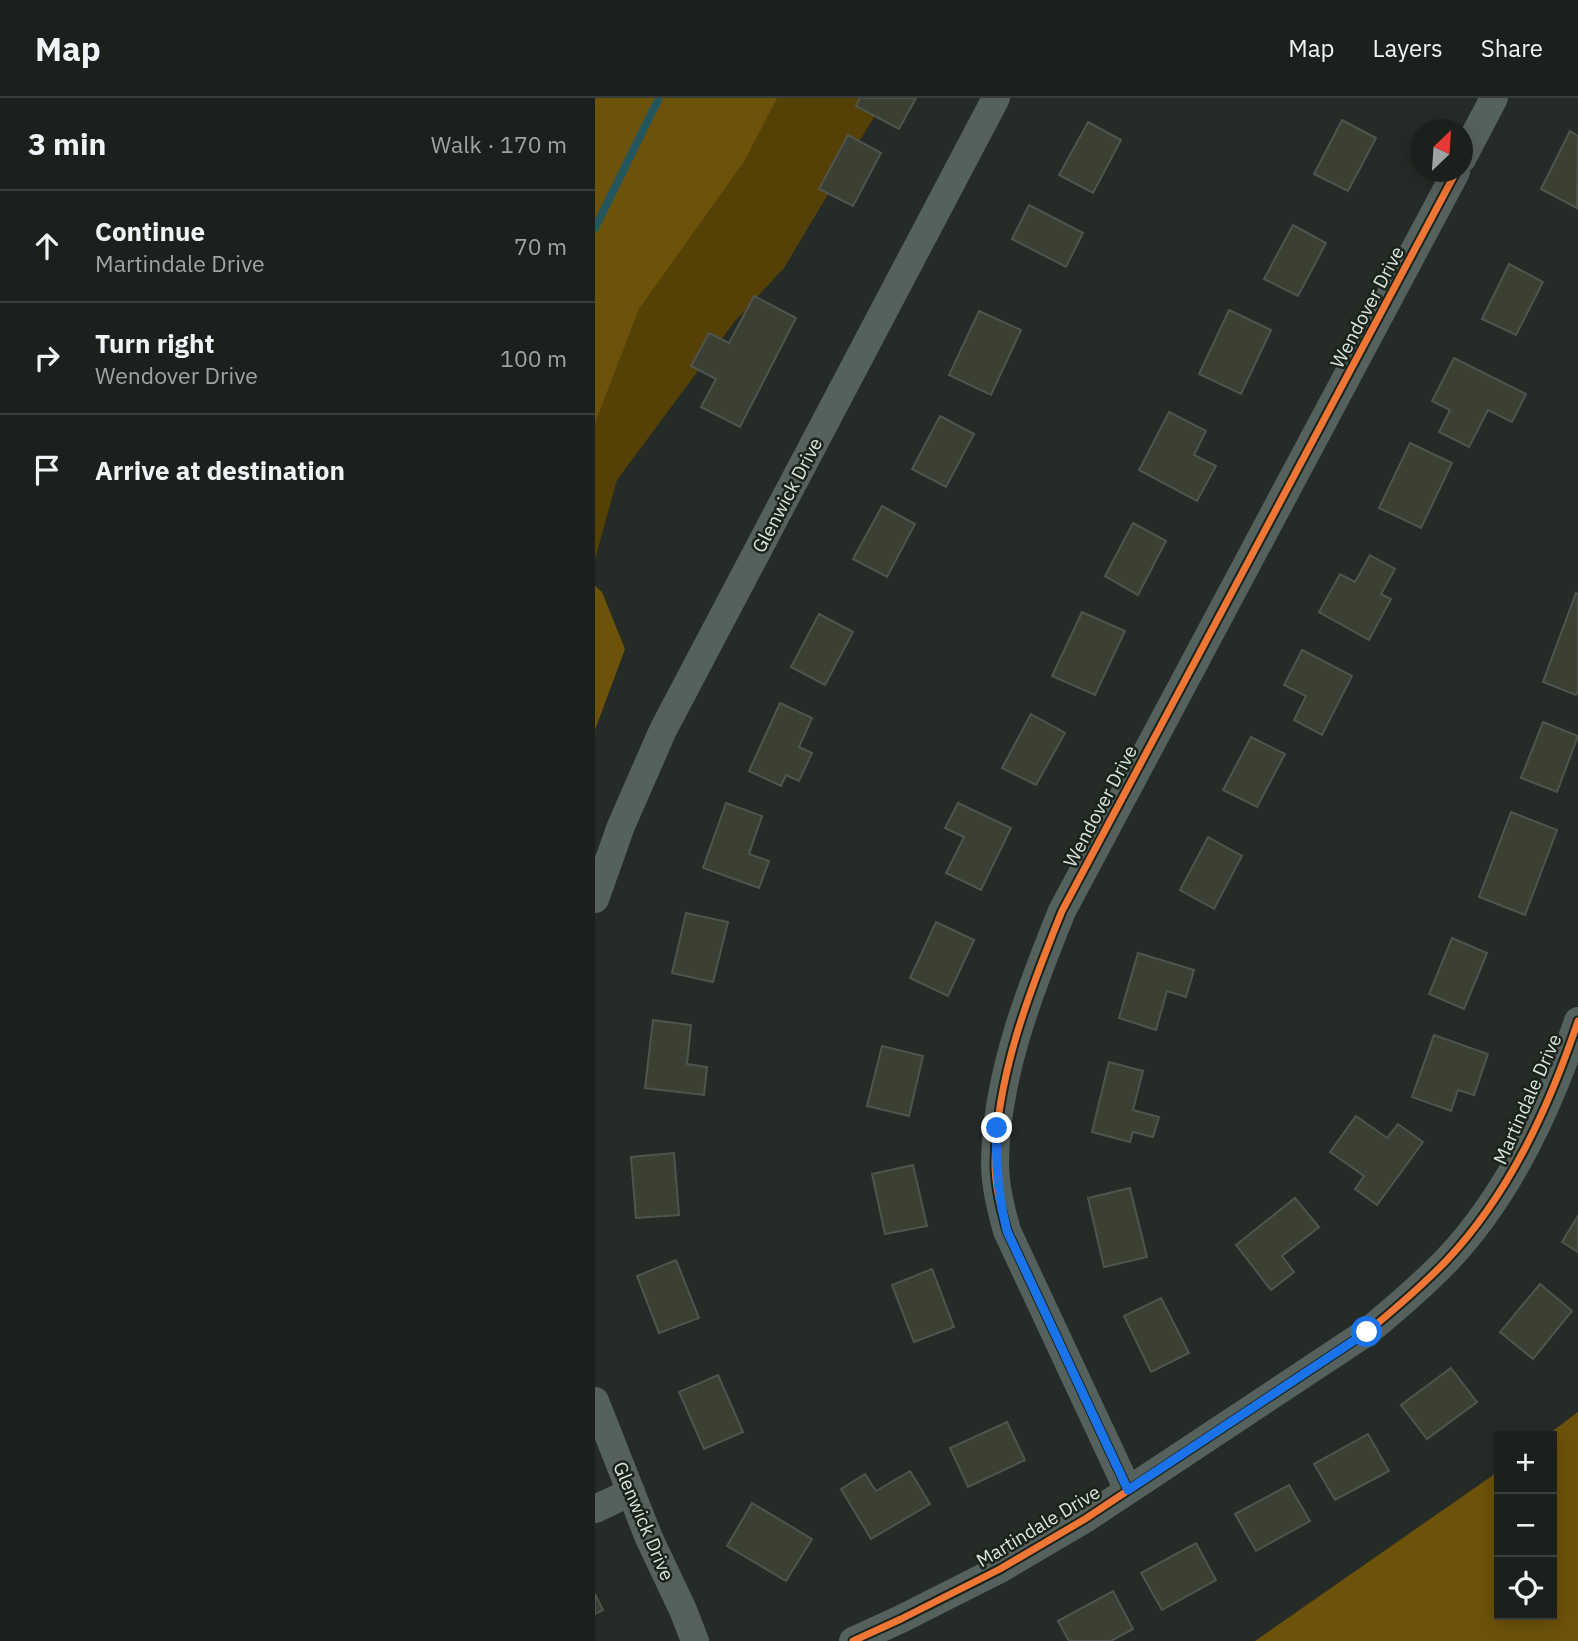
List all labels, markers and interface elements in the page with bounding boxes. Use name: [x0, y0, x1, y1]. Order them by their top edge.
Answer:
text: Map: [35, 27, 101, 70]
text: Map: [1288, 32, 1335, 64]
text: Layers: [1373, 32, 1443, 64]
text: Share: [1481, 32, 1543, 64]
north arrow: [1410, 119, 1473, 182]
text: 3 min: [28, 124, 106, 163]
text: Walk · 170 m: [431, 129, 567, 159]
text: Continue: [95, 214, 205, 248]
icon: ahead: [28, 227, 66, 265]
text: 70 m: [514, 231, 567, 261]
street label: Wendover Drive: [1325, 242, 1409, 372]
text: Martindale Drive: [95, 248, 265, 278]
text: Turn right: [95, 326, 214, 360]
icon: right: [28, 339, 66, 377]
text: 100 m: [500, 343, 567, 373]
text: Wendover Drive: [95, 360, 258, 390]
street label: Glenwick Drive: [747, 433, 827, 557]
icon: arrive: [28, 451, 66, 489]
text: Arrive at destination: [95, 453, 345, 487]
street label: Wendover Drive: [1058, 741, 1142, 871]
street label: Martindale Drive: [1488, 1030, 1566, 1168]
route end: [981, 1112, 1012, 1143]
route start: [1351, 1316, 1382, 1347]
map controls: [1494, 1431, 1557, 1620]
button: +: [1494, 1431, 1557, 1494]
street label: Glenwick Drive: [608, 1458, 680, 1584]
street label: Martindale Drive: [972, 1480, 1104, 1572]
button: −: [1494, 1494, 1557, 1557]
button: locate: [1494, 1557, 1557, 1620]

